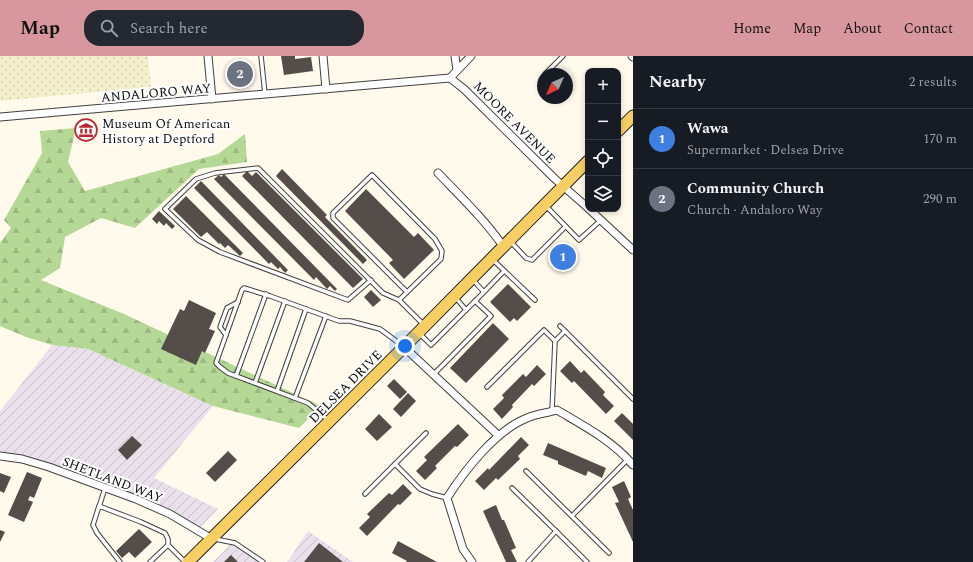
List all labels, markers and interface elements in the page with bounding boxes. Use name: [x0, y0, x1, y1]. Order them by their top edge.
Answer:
search box: [84, 10, 364, 46]
text: Map: [20, 14, 60, 43]
icon: search: [98, 17, 120, 39]
text: Search here: [130, 17, 208, 40]
text: Home: [733, 18, 771, 39]
text: Map: [793, 18, 821, 39]
text: About: [843, 18, 882, 39]
text: Contact: [904, 18, 953, 39]
pin: 2: [227, 59, 253, 89]
north arrow: [537, 68, 573, 104]
map controls: [585, 68, 621, 212]
button: +: [585, 68, 621, 104]
text: Nearby: [649, 69, 705, 95]
text: 2 results: [909, 72, 957, 92]
street label: MOORE AVENUE: [468, 77, 560, 169]
street label: ANDALORO WAY: [100, 78, 212, 108]
button: −: [585, 104, 621, 140]
place label: Museum Of American History at Deptford: [102, 114, 231, 149]
museum icon: Museum Of American History at Deptford: [73, 117, 99, 143]
text: Wawa: [687, 117, 729, 140]
text: 1: [658, 129, 666, 149]
text: 170 m: [923, 129, 957, 149]
button: locate: [585, 140, 621, 176]
text: Supermarket · Delsea Drive: [687, 140, 844, 160]
button: layers: [585, 176, 621, 212]
text: Community Church: [687, 177, 824, 200]
text: 2: [658, 189, 666, 209]
text: 290 m: [923, 189, 957, 209]
text: Church · Andaloro Way: [687, 200, 822, 220]
pin: 1: [550, 242, 576, 272]
your location: [395, 336, 415, 356]
street label: DELSEA DRIVE: [304, 345, 387, 428]
street label: SHETLAND WAY: [59, 452, 166, 508]

